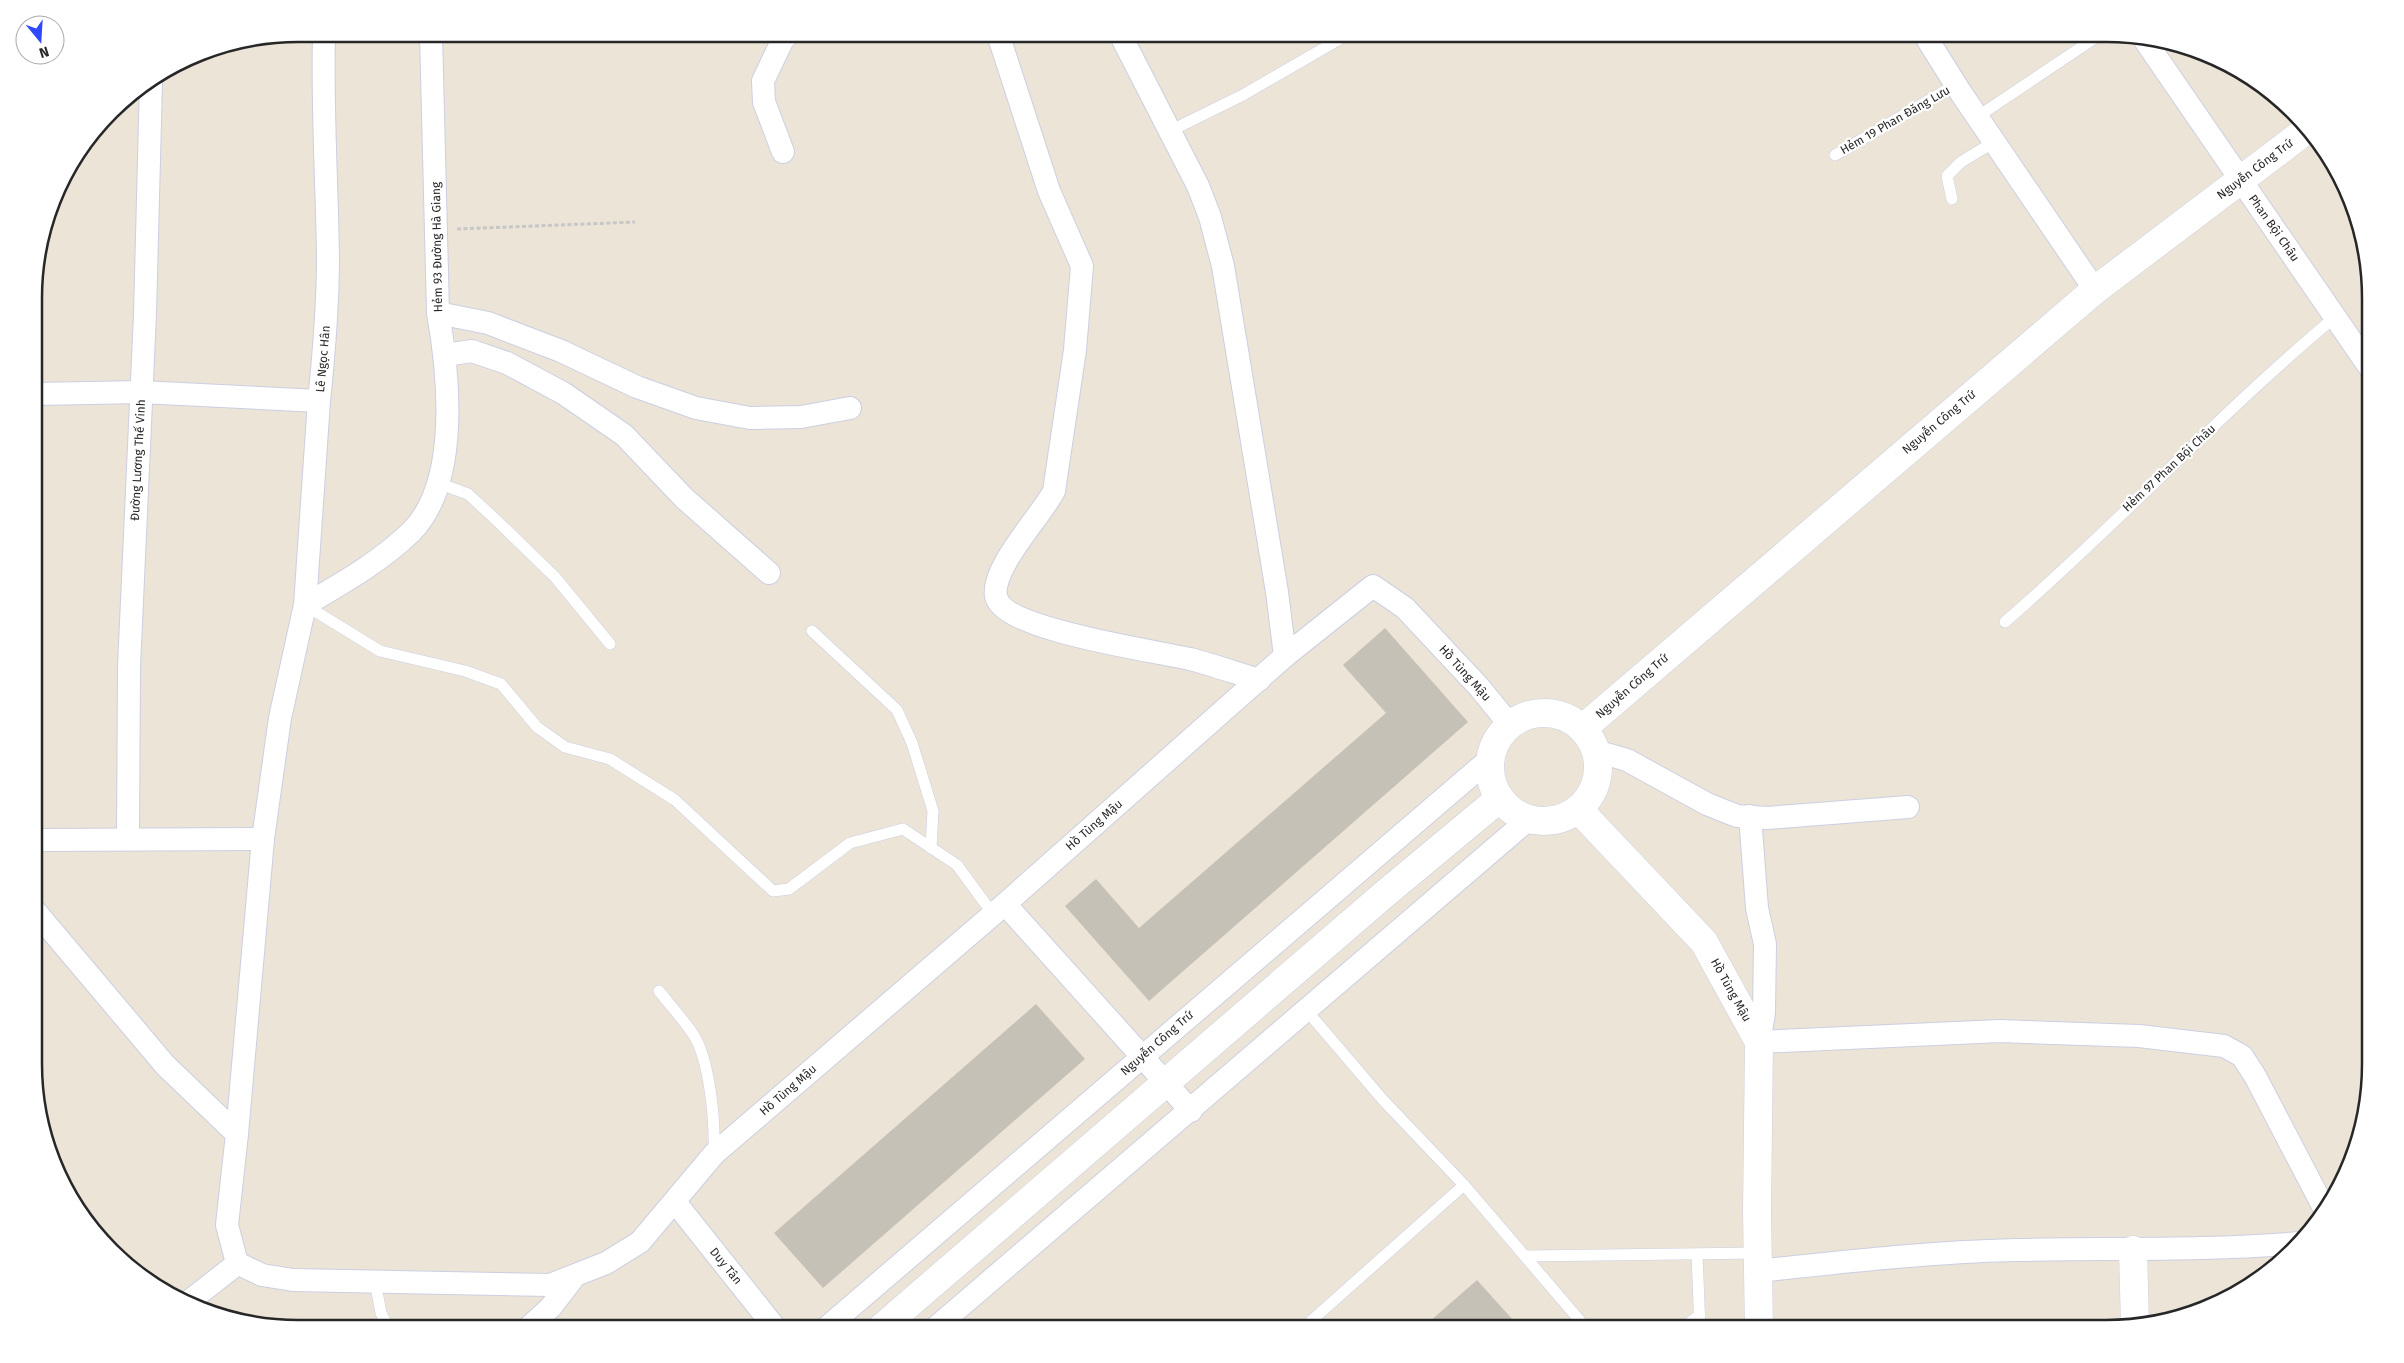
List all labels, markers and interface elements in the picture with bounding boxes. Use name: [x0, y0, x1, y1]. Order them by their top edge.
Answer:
north arrow: [15, 15, 65, 65]
text: N: [37, 42, 51, 61]
street label: Hẻm 19 Phan Đăng Lưu: [1838, 83, 1952, 157]
street label: Nguyễn Công Trứ: [2214, 135, 2296, 202]
street label: Hẻm 93 Đường Hà Giang: [429, 181, 445, 312]
street label: Phan Bội Châu: [2246, 192, 2302, 264]
street label: Lê Ngọc Hân: [313, 325, 333, 393]
street label: Nguyễn Công Trứ: [1899, 386, 1979, 457]
street label: Đường Lương Thế Vinh: [127, 399, 148, 521]
street label: Hẻm 97 Phan Bội Châu: [2120, 422, 2218, 514]
street label: Hồ Tùng Mậu: [1436, 642, 1494, 704]
street label: Nguyễn Công Trứ: [1592, 649, 1672, 721]
street label: Hồ Tùng Mậu: [1062, 796, 1125, 853]
street label: Hồ Tùng Mậu: [1708, 955, 1755, 1024]
street label: Nguyễn Công Trứ: [1117, 1006, 1197, 1078]
street label: Hồ Tùng Mậu: [756, 1061, 819, 1118]
street label: Duy Tân: [707, 1245, 745, 1287]

